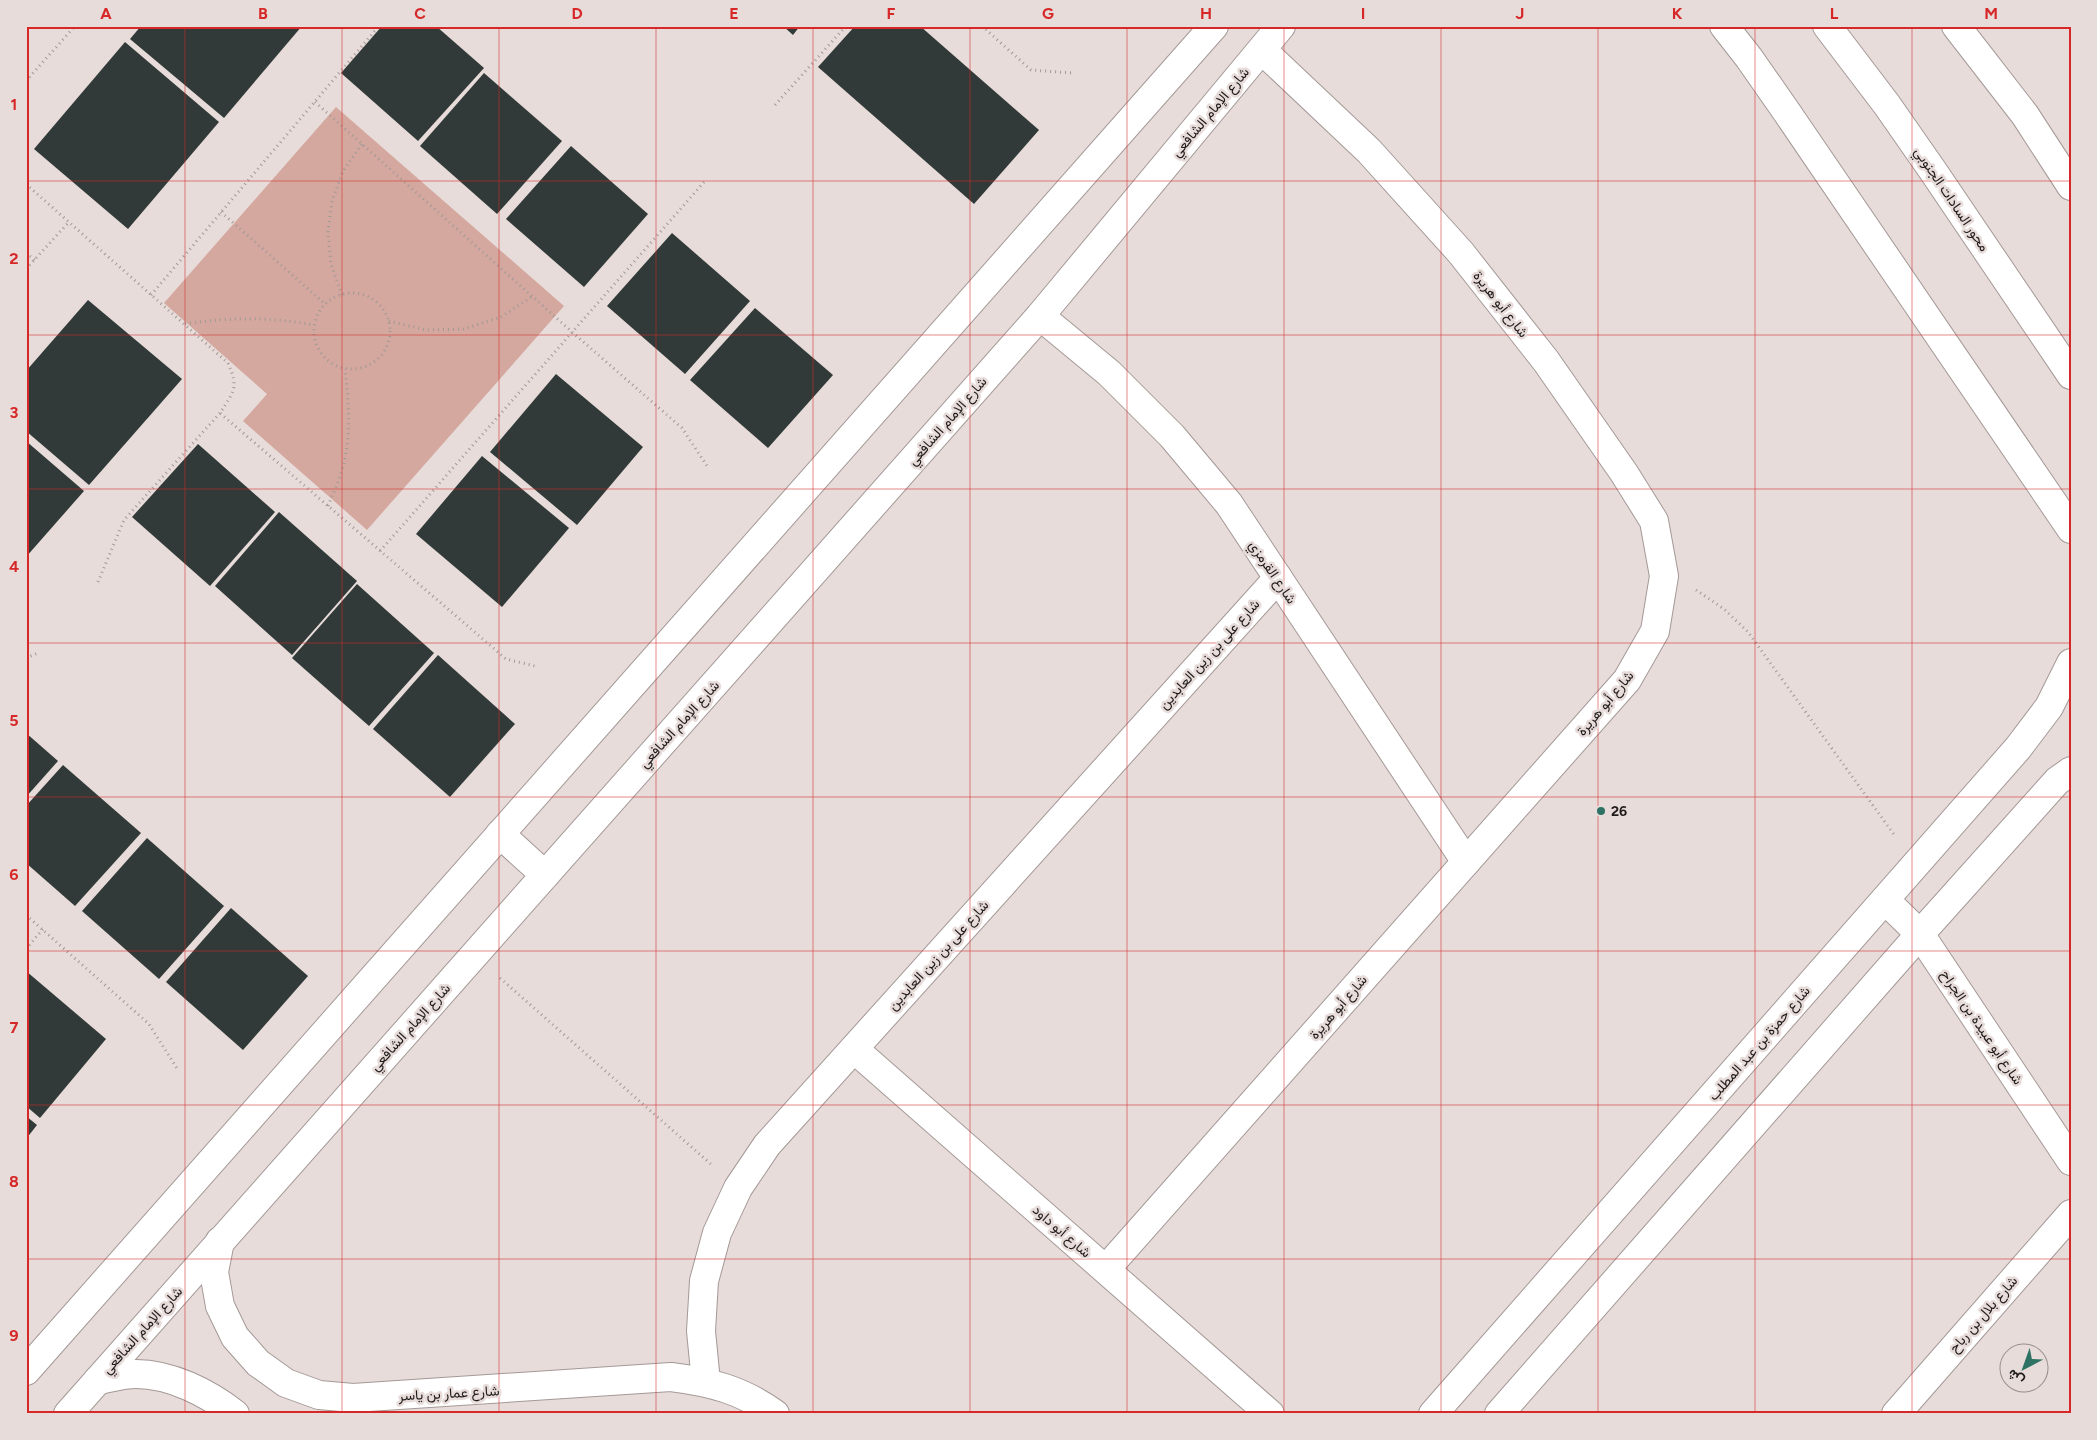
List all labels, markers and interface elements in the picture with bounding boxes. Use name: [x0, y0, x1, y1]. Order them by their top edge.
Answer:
text: A: [100, 4, 112, 23]
text: B: [258, 4, 268, 23]
text: C: [414, 4, 426, 23]
text: D: [571, 4, 583, 23]
text: E: [729, 4, 739, 23]
text: F: [887, 4, 896, 23]
text: G: [1042, 4, 1054, 23]
text: H: [1200, 4, 1212, 23]
text: I: [1361, 4, 1365, 23]
text: J: [1516, 4, 1524, 23]
text: K: [1672, 4, 1683, 23]
text: L: [1830, 4, 1839, 23]
text: M: [1984, 4, 1998, 23]
street label: شارع الإمام الشافعي: [1168, 64, 1255, 163]
text: 1: [11, 95, 17, 114]
street label: محور السادات الجنوبي: [1908, 144, 1993, 256]
text: 2: [9, 249, 19, 268]
street label: شارع أبو هريرة: [1468, 268, 1532, 342]
street label: شارع الإمام الشافعي: [904, 373, 993, 471]
text: 3: [10, 403, 19, 422]
street label: شارع القرمزي: [1243, 537, 1300, 609]
text: 4: [9, 557, 19, 576]
street label: شارع على بن زين العابدين: [1155, 596, 1265, 714]
street label: شارع أبو هريرة: [1573, 667, 1639, 741]
street label: شارع الإمام الشافعي: [636, 677, 725, 774]
text: 5: [9, 711, 19, 730]
place label: 26: [1611, 803, 1627, 820]
marker: 26: [1595, 805, 1607, 817]
text: 6: [9, 865, 19, 884]
street label: شارع على بن زين العابدين: [884, 897, 994, 1015]
street label: شارع أبو عبيدة بن الجراح: [1935, 967, 2026, 1089]
street label: شارع أبو هريرة: [1306, 972, 1372, 1044]
street label: شارع الإمام الشافعي: [367, 980, 456, 1077]
street label: شارع حمزة بن عبد المطلب: [1705, 983, 1815, 1105]
text: 7: [10, 1018, 19, 1037]
text: 8: [9, 1172, 19, 1191]
street label: شارع أبو داود: [1028, 1201, 1094, 1263]
street label: شارع بلال بن رباح: [1946, 1273, 2023, 1357]
street label: شارع الإمام الشافعي: [99, 1283, 188, 1380]
text: 9: [9, 1326, 19, 1345]
north arrow: [2000, 1342, 2050, 1392]
text: ش: [2004, 1365, 2028, 1389]
street label: شارع عمار بن ياسر: [397, 1382, 500, 1407]

